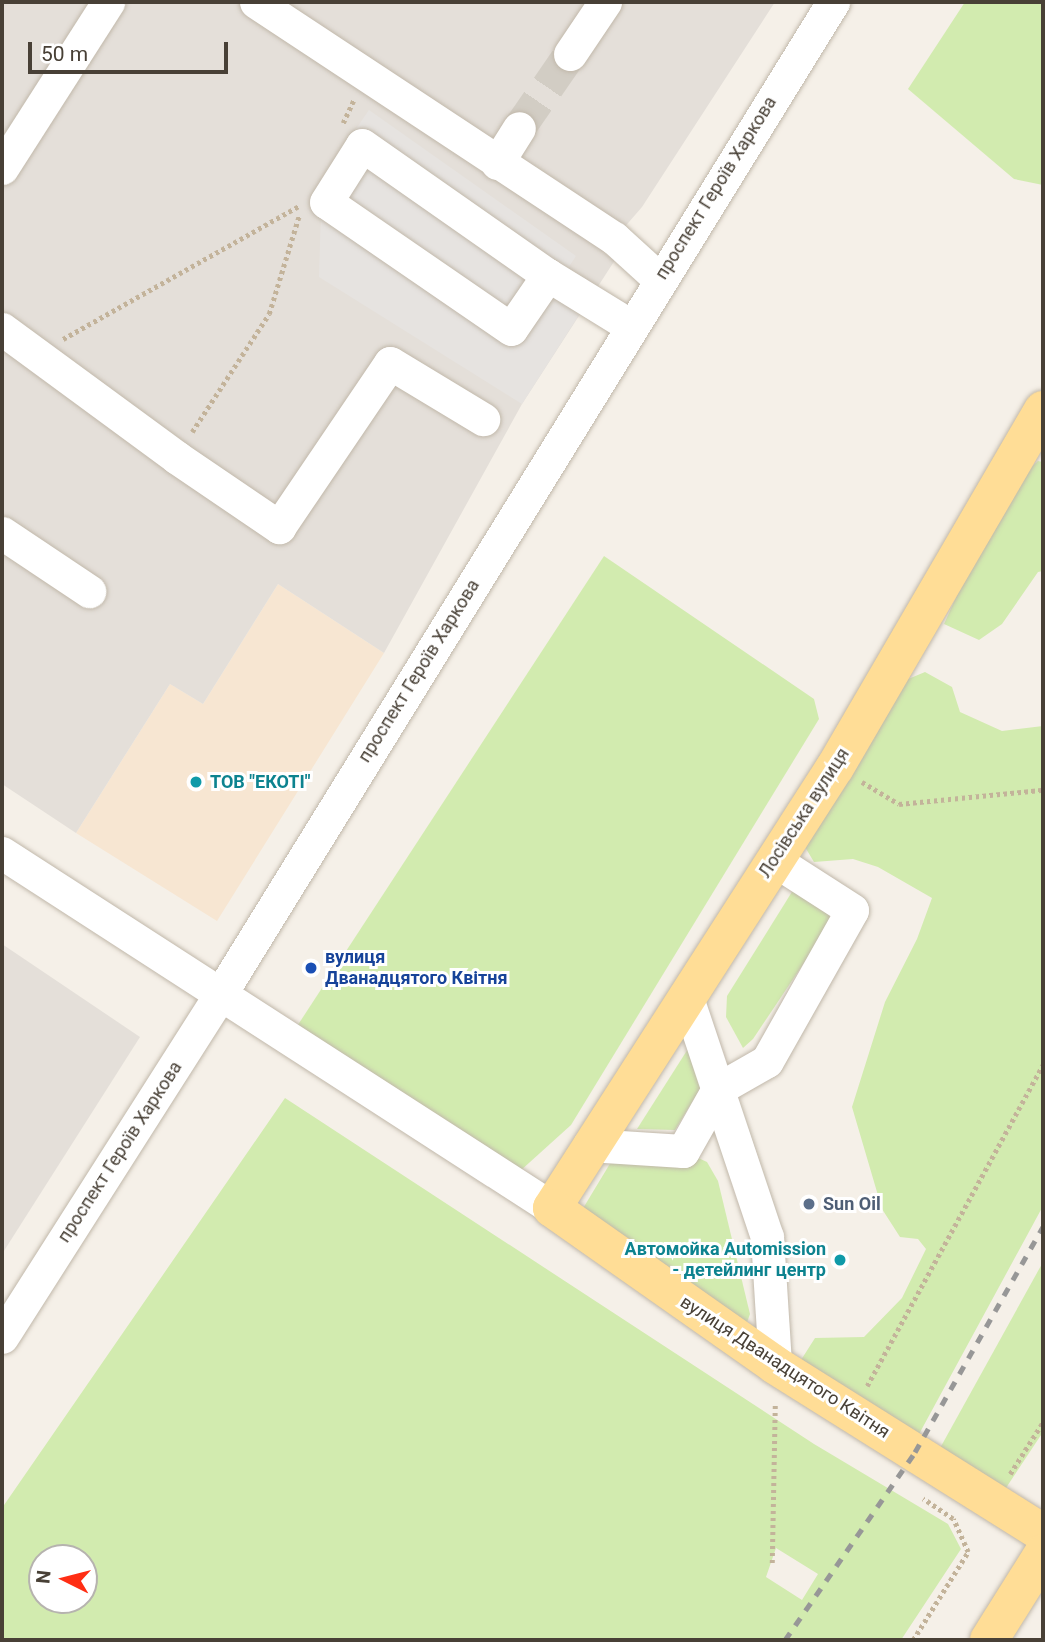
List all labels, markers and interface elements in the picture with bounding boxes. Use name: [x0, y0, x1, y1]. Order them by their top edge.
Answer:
scale bar: [32, 28, 231, 72]
text: 50 m: [41, 42, 88, 66]
street label: проспект Героїв Харкова: [651, 93, 781, 283]
street label: проспект Героїв Харкова: [354, 576, 484, 766]
street label: Лосівська вулиця: [754, 744, 854, 882]
place label: ТОВ "ЕКОТI": [210, 771, 310, 793]
marker: ТОВ "ЕКОТI": [188, 774, 204, 790]
place label: вулиця Дванадцятого Квітня: [325, 947, 508, 990]
marker: вулиця Дванадцятого Квітня: [303, 960, 319, 976]
street label: проспект Героїв Харкова: [53, 1057, 187, 1247]
place label: Sun Oil: [823, 1193, 881, 1215]
marker: Sun Oil: [801, 1196, 817, 1212]
place label: Автомойка Automission - детейлинг центр: [625, 1239, 826, 1282]
marker: Автомойка Automission - детейлинг центр: [832, 1252, 848, 1268]
street label: вулиця Дванадцятого Квітня: [676, 1291, 894, 1443]
north arrow: [28, 1544, 98, 1614]
text: N: [31, 1569, 56, 1585]

